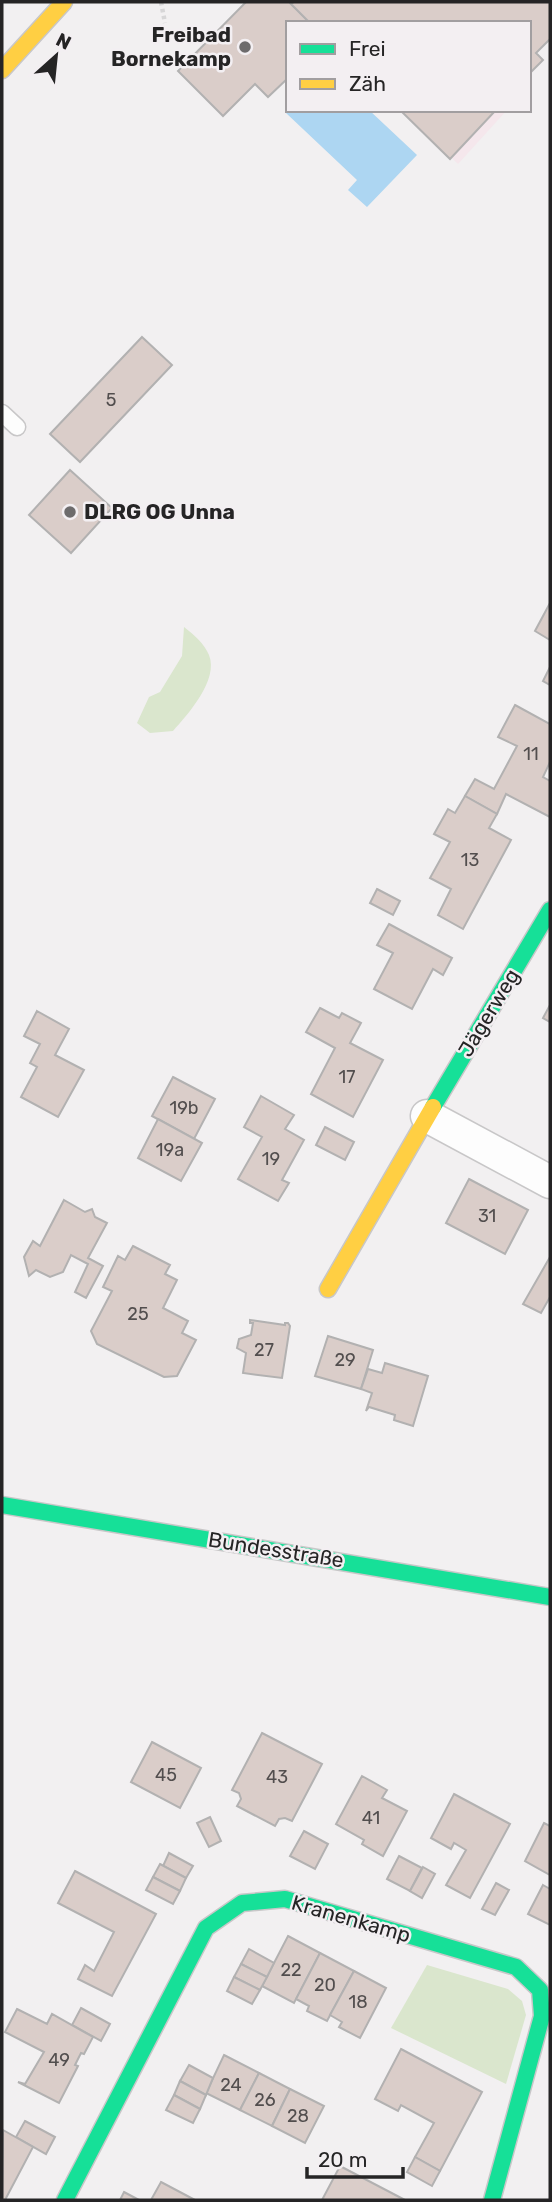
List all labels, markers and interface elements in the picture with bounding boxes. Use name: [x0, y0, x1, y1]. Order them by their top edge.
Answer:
north arrow: [21, 21, 91, 91]
legend: [286, 21, 531, 112]
place label: Freibad Bornekamp: [111, 22, 231, 71]
text: N: [52, 28, 75, 55]
text: Frei: [349, 36, 386, 61]
marker: Freibad Bornekamp: [237, 39, 253, 55]
text: Zäh: [349, 71, 386, 96]
house number: 5: [106, 389, 116, 411]
place label: DLRG OG Unna: [84, 499, 235, 524]
marker: DLRG OG Unna: [62, 504, 78, 520]
house number: 11: [523, 743, 539, 765]
house number: 13: [461, 849, 479, 871]
street label: Jägerweg: [453, 964, 525, 1061]
house number: 17: [339, 1066, 355, 1088]
house number: 19b: [169, 1097, 199, 1119]
house number: 19a: [156, 1139, 184, 1161]
house number: 19: [262, 1148, 280, 1170]
house number: 31: [478, 1205, 496, 1227]
house number: 25: [127, 1303, 149, 1325]
house number: 27: [254, 1339, 274, 1361]
house number: 29: [334, 1349, 356, 1371]
street label: Bundesstraße: [207, 1526, 346, 1573]
house number: 45: [155, 1764, 177, 1786]
house number: 43: [266, 1766, 288, 1788]
house number: 41: [362, 1807, 380, 1829]
street label: Kranenkamp: [289, 1890, 414, 1947]
house number: 22: [280, 1959, 302, 1981]
house number: 20: [314, 1974, 336, 1996]
house number: 18: [348, 1991, 368, 2013]
house number: 49: [48, 2049, 70, 2071]
house number: 24: [220, 2074, 242, 2096]
house number: 26: [254, 2089, 276, 2111]
house number: 28: [287, 2105, 309, 2127]
scale bar: [307, 2136, 403, 2180]
text: 20 m: [318, 2147, 367, 2172]

